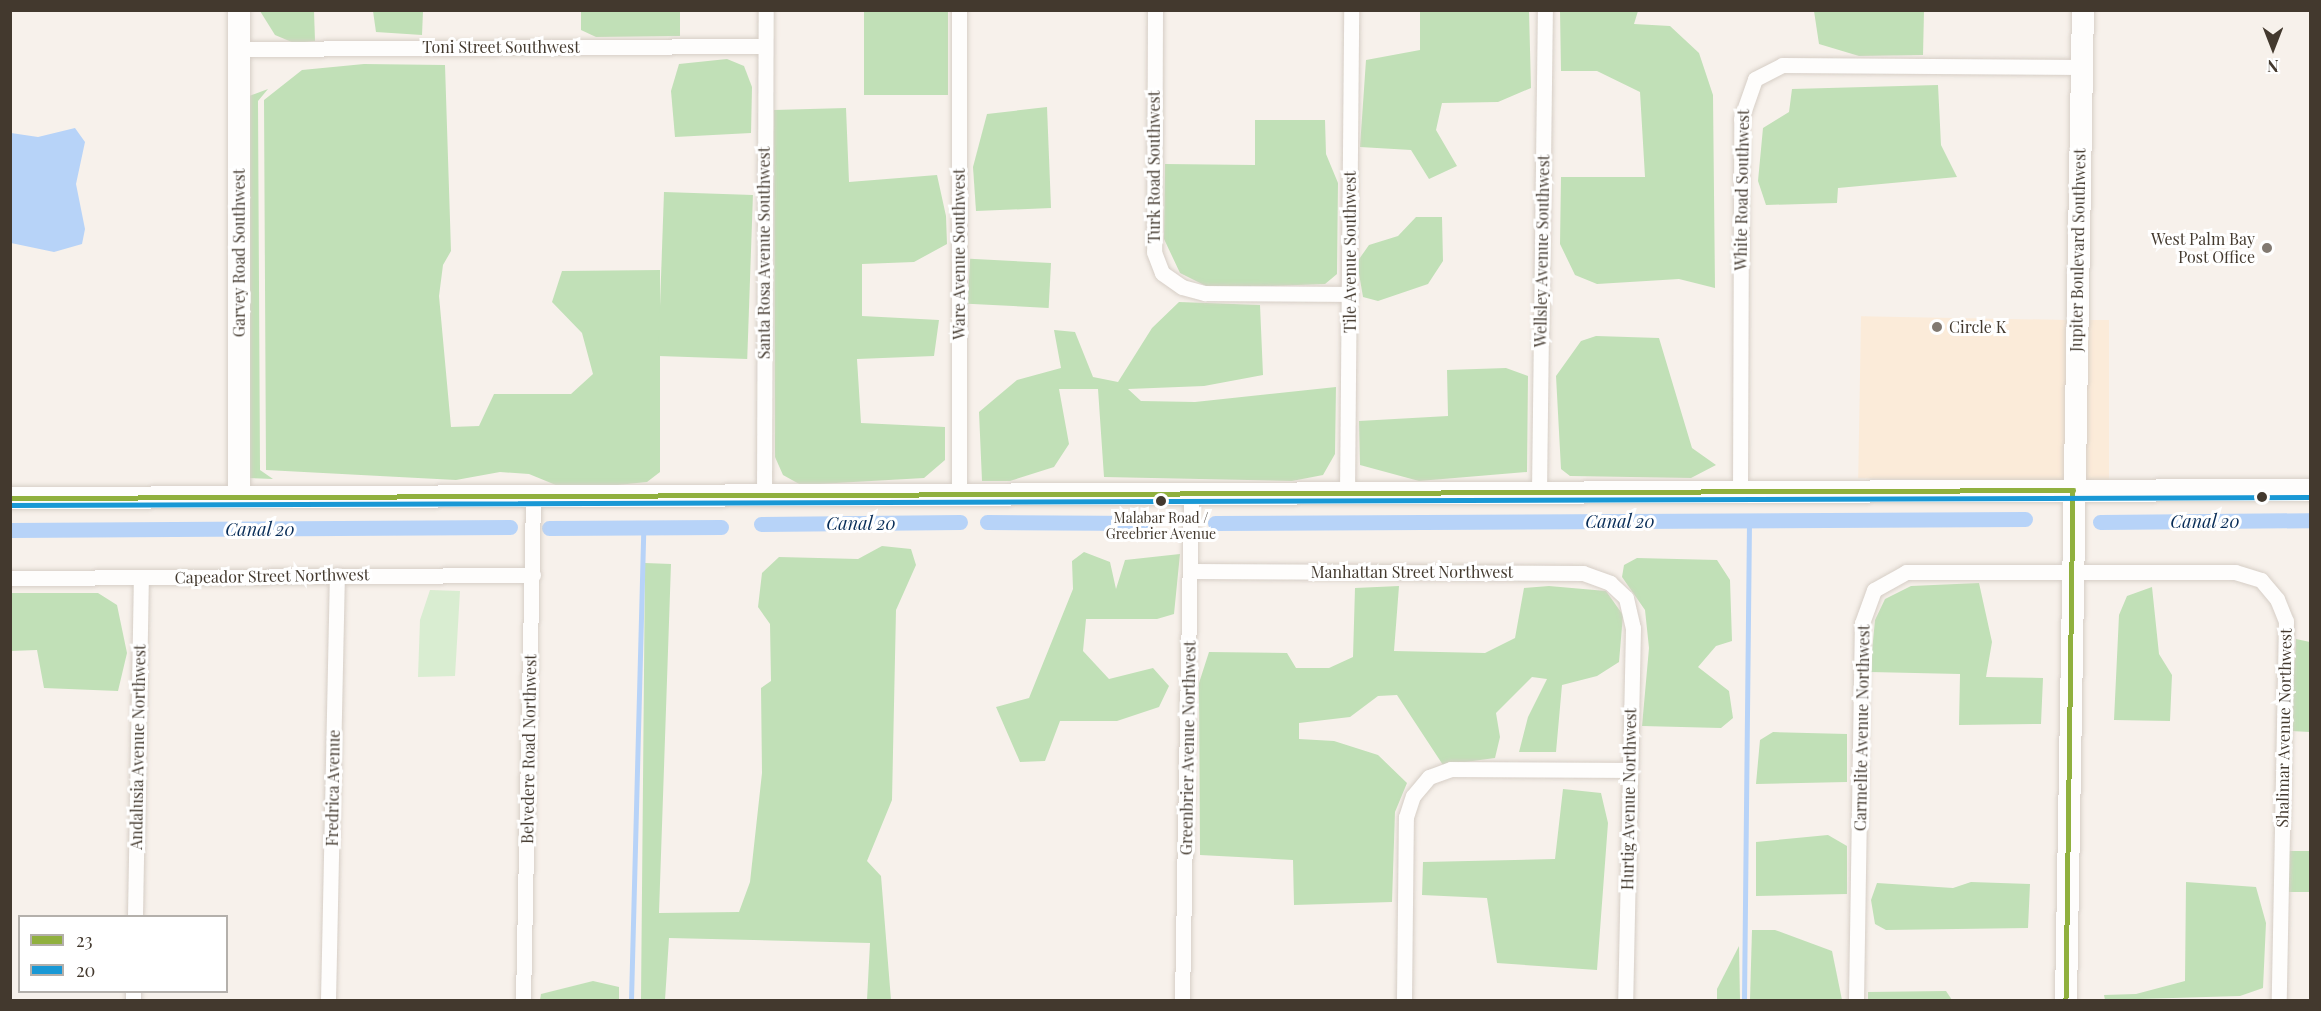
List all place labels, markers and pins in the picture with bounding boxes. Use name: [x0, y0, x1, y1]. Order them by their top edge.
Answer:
place label: West Palm Bay Post Office: [2151, 229, 2255, 267]
marker: West Palm Bay Post Office: [2260, 241, 2274, 255]
place label: Circle K: [1949, 317, 2006, 337]
marker: Circle K: [1930, 320, 1944, 334]
unlabelled marker: [2256, 491, 2268, 503]
marker: Malabar Road / Greebrier Avenue: [1155, 495, 1167, 507]
place label: Malabar Road / Greebrier Avenue: [1105, 510, 1217, 542]

